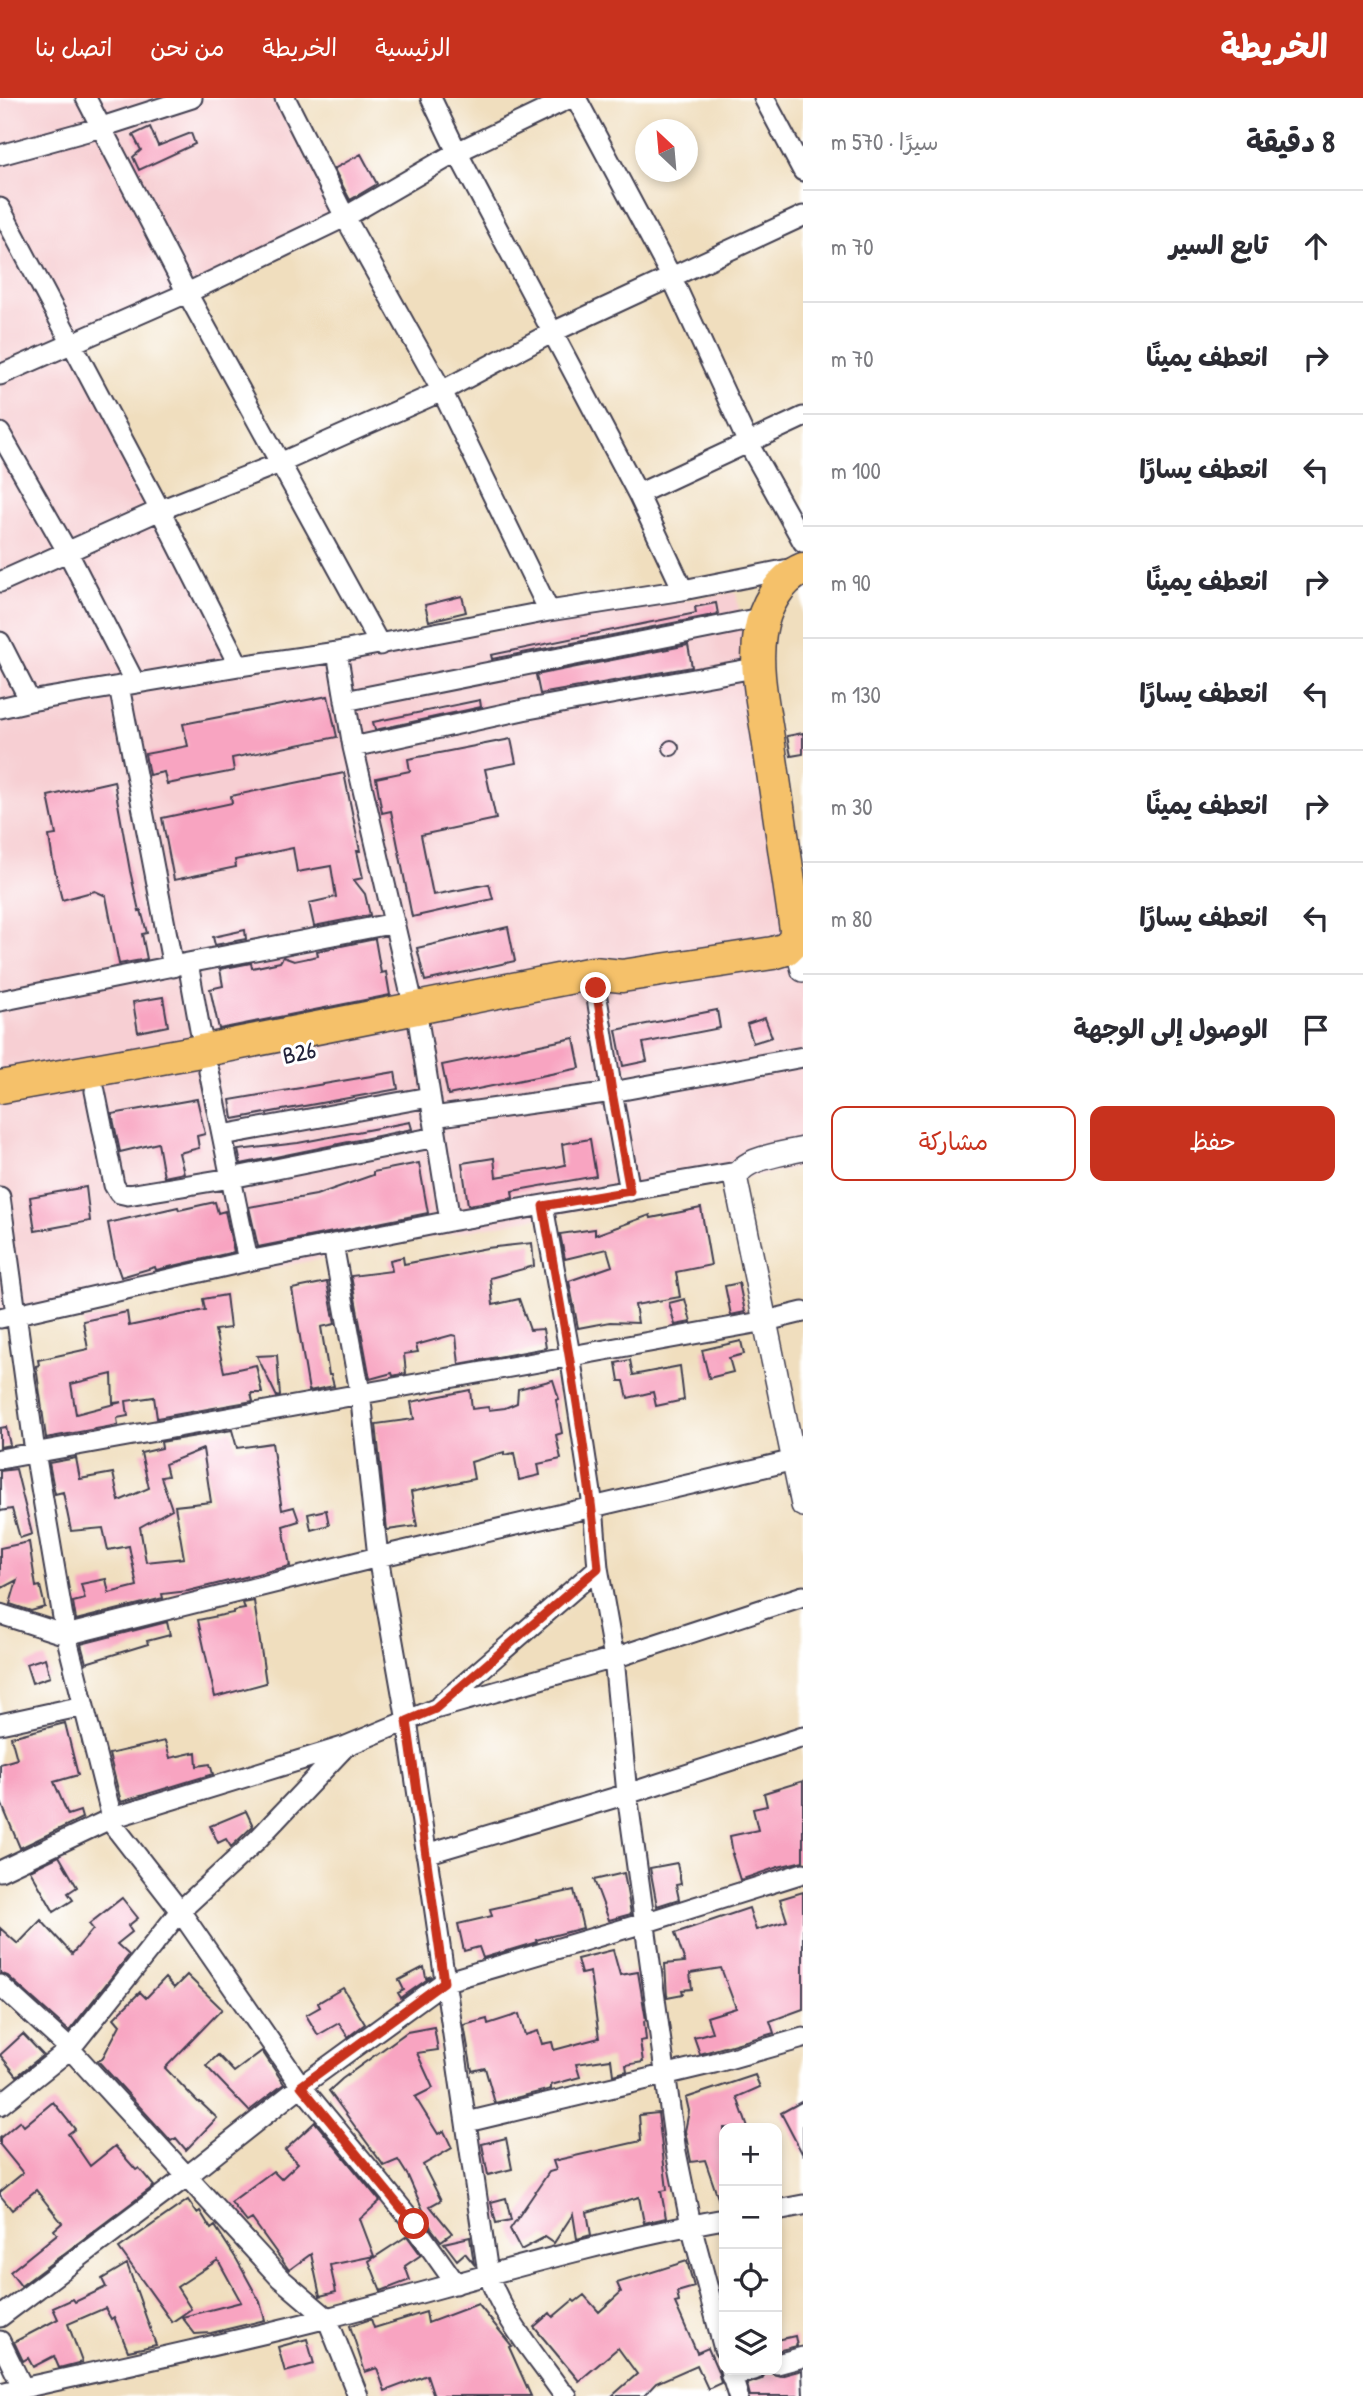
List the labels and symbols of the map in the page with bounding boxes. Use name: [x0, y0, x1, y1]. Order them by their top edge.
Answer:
north arrow: [635, 119, 698, 182]
route end: [580, 972, 611, 1003]
street label: B26: [280, 1033, 318, 1071]
route start: [398, 2208, 429, 2239]

